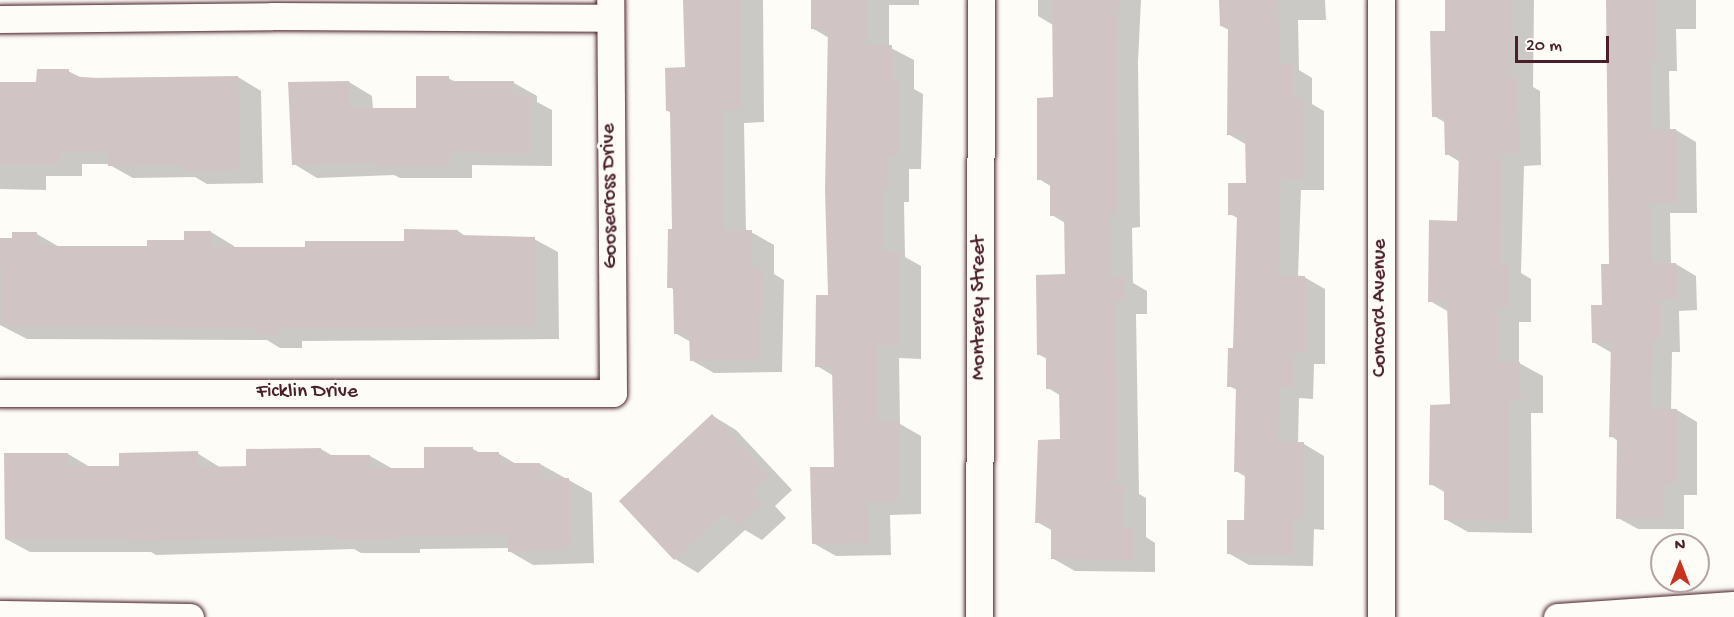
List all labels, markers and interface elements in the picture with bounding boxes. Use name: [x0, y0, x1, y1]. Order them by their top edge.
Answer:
scale bar: [1518, 24, 1612, 62]
text: 20 m: [1526, 36, 1562, 57]
street label: Goosecross Drive: [597, 123, 625, 269]
street label: Monterey Street: [967, 236, 993, 380]
street label: Concord Avenue: [1368, 239, 1394, 377]
street label: Ficklin Drive: [256, 380, 358, 406]
north arrow: [1650, 533, 1710, 593]
text: N: [1675, 537, 1685, 556]

